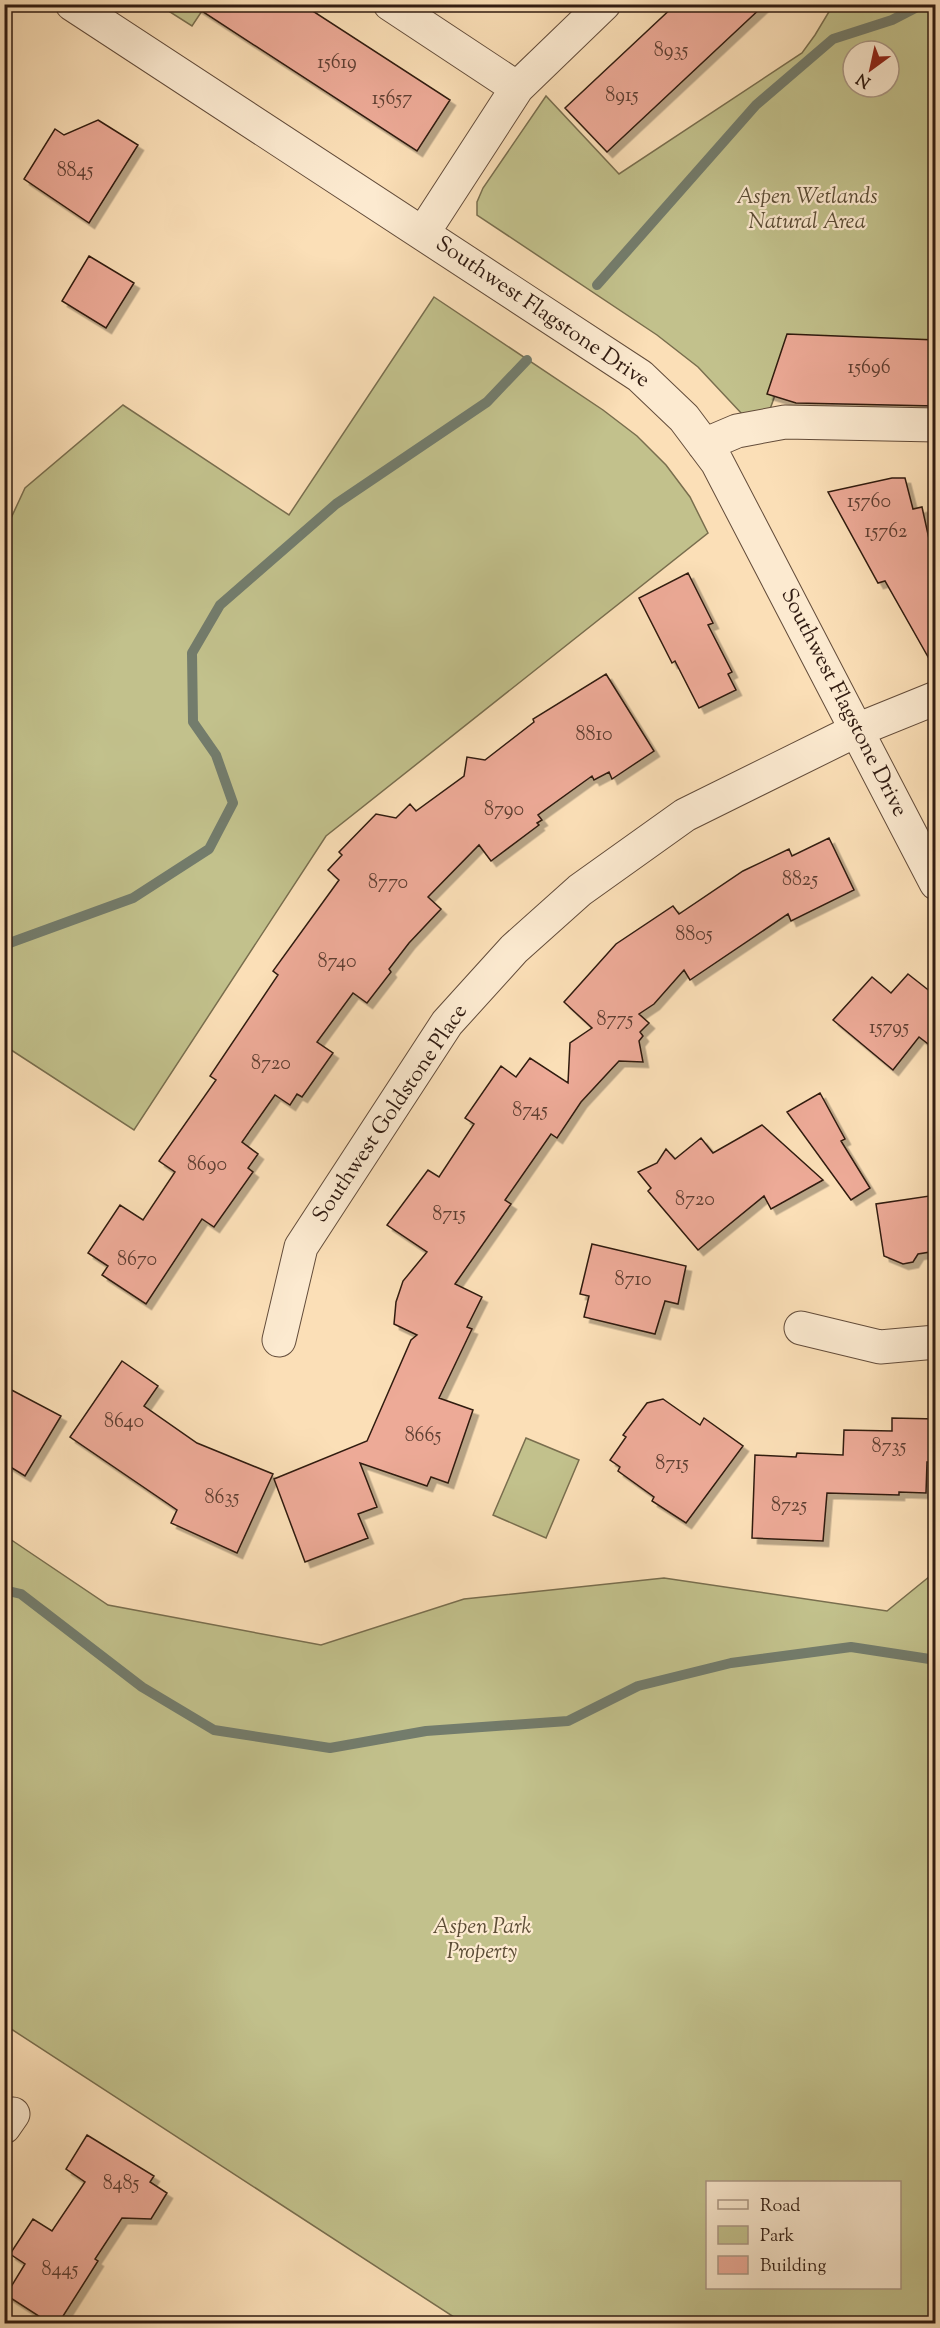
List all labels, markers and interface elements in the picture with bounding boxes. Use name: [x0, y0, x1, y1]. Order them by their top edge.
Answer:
house number: 8935: [654, 37, 688, 66]
north arrow: [841, 39, 901, 99]
house number: 15619: [317, 49, 357, 78]
text: N: [852, 66, 876, 93]
house number: 8915: [605, 82, 639, 111]
house number: 15657: [372, 85, 412, 114]
house number: 8845: [57, 157, 94, 186]
park label: Aspen Wetlands Natural Area: [736, 182, 878, 239]
street label: Southwest Flagstone Drive: [428, 229, 656, 397]
house number: 15696: [847, 354, 891, 383]
house number: 15760: [847, 488, 891, 517]
house number: 15762: [865, 518, 907, 547]
street label: Southwest Flagstone Drive: [771, 583, 915, 823]
house number: 8810: [575, 721, 613, 750]
house number: 8790: [484, 796, 524, 825]
house number: 8825: [782, 866, 818, 895]
house number: 8770: [368, 869, 408, 898]
house number: 8805: [675, 921, 713, 950]
house number: 8740: [317, 948, 357, 977]
street label: Southwest Goldstone Place: [306, 998, 476, 1230]
house number: 8775: [597, 1006, 634, 1035]
house number: 15795: [869, 1014, 909, 1043]
house number: 8720: [251, 1050, 291, 1079]
house number: 8745: [512, 1097, 548, 1126]
house number: 8690: [187, 1151, 227, 1180]
house number: 8720: [675, 1186, 715, 1215]
house number: 8715: [432, 1201, 466, 1230]
house number: 8670: [117, 1246, 157, 1275]
house number: 8710: [614, 1266, 652, 1295]
house number: 8640: [104, 1408, 144, 1437]
house number: 8665: [405, 1422, 442, 1451]
house number: 8735: [872, 1433, 907, 1462]
house number: 8715: [655, 1450, 689, 1479]
house number: 8635: [205, 1484, 240, 1513]
house number: 8725: [771, 1492, 807, 1521]
park label: Aspen Park Property: [433, 1912, 532, 1969]
house number: 8485: [103, 2170, 140, 2199]
legend: [706, 2181, 901, 2289]
text: Road: [760, 2194, 800, 2220]
text: Park: [760, 2224, 795, 2250]
text: Building: [760, 2254, 826, 2280]
house number: 8445: [42, 2256, 79, 2285]

